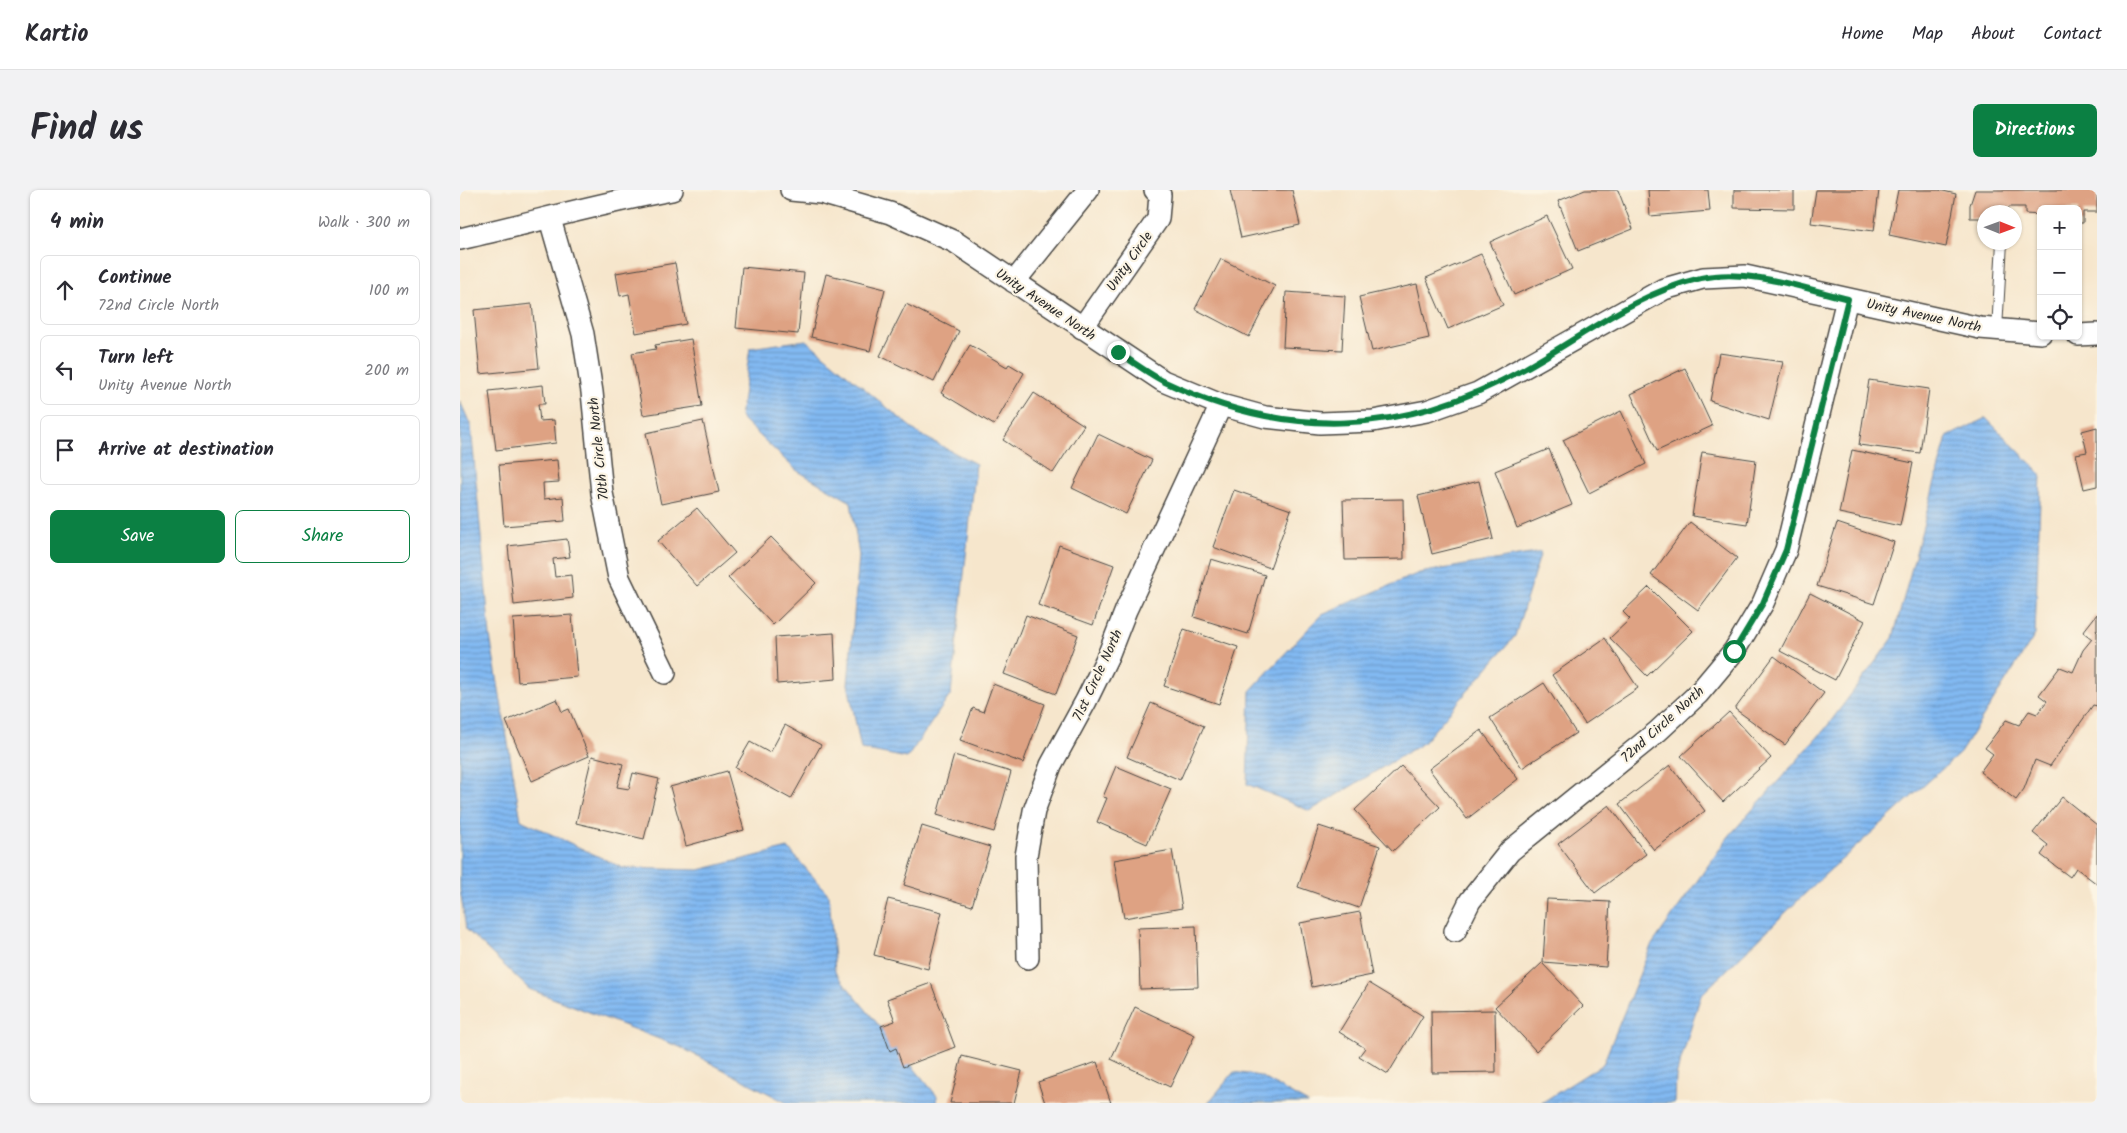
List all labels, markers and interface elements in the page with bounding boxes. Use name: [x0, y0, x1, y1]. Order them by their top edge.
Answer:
text: Kartio: [25, 15, 88, 54]
text: Home: [1841, 20, 1884, 49]
text: Map: [1912, 20, 1943, 49]
text: About: [1971, 20, 2015, 49]
text: Contact: [2043, 20, 2102, 49]
text: Find us: [30, 102, 143, 158]
button: Directions: [1973, 104, 2097, 157]
north arrow: [1977, 205, 2022, 250]
map controls: [2037, 205, 2082, 340]
button: +: [2037, 205, 2082, 250]
text: 4 min: [50, 206, 104, 239]
text: Walk · 300 m: [318, 210, 410, 235]
street label: Unity Circle: [1101, 226, 1159, 296]
button: −: [2037, 250, 2082, 295]
text: Continue: [98, 263, 171, 293]
street label: Unity Avenue North: [991, 263, 1100, 347]
icon: ahead: [51, 276, 79, 304]
text: 100 m: [369, 278, 409, 303]
text: 72nd Circle North: [98, 293, 219, 318]
street label: Unity Avenue North: [1864, 293, 1983, 339]
button: locate: [2037, 295, 2082, 340]
route end: [1107, 341, 1130, 364]
text: Turn left: [98, 343, 173, 373]
icon: left: [51, 356, 79, 384]
text: 200 m: [365, 358, 409, 383]
text: Unity Avenue North: [98, 373, 232, 398]
street label: 70th Circle North: [583, 396, 615, 501]
text: Arrive at destination: [98, 435, 274, 465]
icon: arrive: [51, 436, 79, 464]
button: Save: [50, 510, 225, 563]
button: Share: [235, 510, 410, 563]
street label: 71st Circle North: [1067, 626, 1129, 725]
route start: [1723, 640, 1746, 663]
street label: 72nd Circle North: [1616, 681, 1709, 768]

